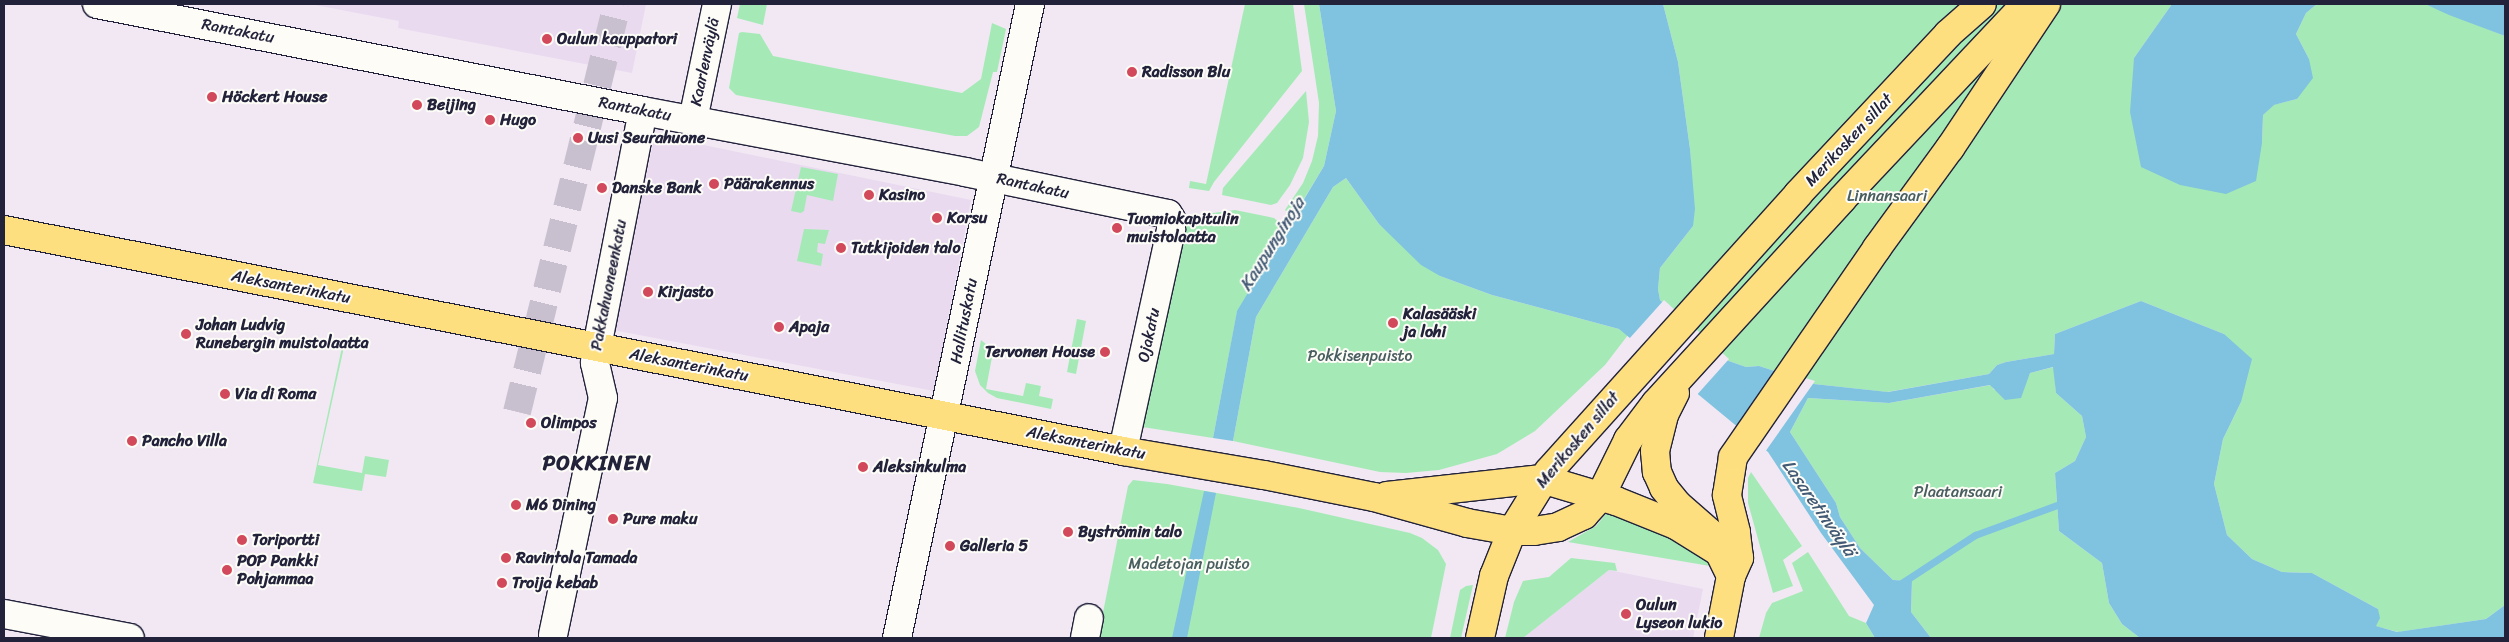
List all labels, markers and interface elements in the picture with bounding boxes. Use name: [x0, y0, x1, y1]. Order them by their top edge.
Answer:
street label: Rantakatu: [200, 15, 276, 47]
street label: Kaarlenväylä: [686, 16, 724, 108]
place label: Oulun kauppatori: [557, 29, 678, 49]
marker: Oulun kauppatori: [541, 33, 553, 45]
place label: Radisson Blu: [1142, 62, 1230, 82]
marker: Radisson Blu: [1126, 66, 1138, 78]
place label: Höckert House: [222, 87, 327, 107]
street label: Merikosken sillat: [1801, 89, 1897, 191]
marker: Höckert House: [206, 91, 218, 103]
street label: Rantakatu: [597, 93, 673, 125]
place label: Beijing: [427, 95, 476, 115]
marker: Beijing: [411, 99, 423, 111]
place label: Hugo: [500, 110, 536, 130]
marker: Hugo: [484, 114, 496, 126]
place label: Uusi Seurahuone: [588, 128, 705, 148]
marker: Uusi Seurahuone: [572, 132, 584, 144]
street label: Rantakatu: [995, 169, 1071, 203]
place label: Päärakennus: [724, 174, 814, 194]
place label: Danske Bank: [612, 178, 702, 198]
marker: Päärakennus: [708, 178, 720, 190]
marker: Danske Bank: [596, 182, 608, 194]
place label: Kasino: [879, 185, 925, 205]
park label: Linnansaari: [1847, 186, 1927, 206]
marker: Kasino: [863, 189, 875, 201]
water label: Kaupunginoja: [1235, 193, 1309, 295]
place label: Korsu: [947, 208, 987, 228]
place label: Tuomiokapitulin muistolaatta: [1127, 209, 1239, 247]
marker: Korsu: [931, 212, 943, 224]
street label: Pakkahuoneenkatu: [587, 218, 631, 352]
marker: Tuomiokapitulin muistolaatta: [1111, 222, 1123, 234]
place label: Tutkijoiden talo: [851, 238, 961, 258]
marker: Tutkijoiden talo: [835, 242, 847, 254]
street label: Aleksanterinkatu: [230, 266, 352, 308]
street label: Hallituskatu: [946, 277, 982, 365]
place label: Kirjasto: [658, 282, 713, 302]
marker: Kirjasto: [642, 286, 654, 298]
place label: Kalasääski ja lohi: [1403, 304, 1476, 342]
street label: Ojakatu: [1134, 306, 1164, 364]
place label: Johan Ludvig Runebergin muistolaatta: [196, 315, 368, 353]
place label: Apaja: [789, 317, 829, 337]
marker: Kalasääski ja lohi: [1387, 317, 1399, 329]
marker: Apaja: [773, 321, 785, 333]
marker: Johan Ludvig Runebergin muistolaatta: [180, 328, 192, 340]
place label: Tervonen House: [985, 342, 1095, 362]
street label: Aleksanterinkatu: [628, 344, 750, 386]
marker: Tervonen House: [1099, 346, 1111, 358]
park label: Pokkisenpuisto: [1307, 346, 1413, 366]
place label: Via di Roma: [235, 384, 316, 404]
marker: Via di Roma: [219, 388, 231, 400]
street label: Merikosken sillat: [1532, 388, 1624, 492]
place label: Olimpos: [541, 413, 597, 433]
marker: Olimpos: [525, 417, 537, 429]
street label: Aleksanterinkatu: [1025, 422, 1147, 464]
place label: Pancho Villa: [142, 431, 228, 451]
marker: Pancho Villa: [126, 435, 138, 447]
district label: POKKINEN: [542, 450, 652, 476]
water label: Lasaretinväylä: [1778, 455, 1860, 561]
place label: Aleksinkulma: [873, 457, 966, 477]
marker: Aleksinkulma: [857, 461, 869, 473]
park label: Plaatansaari: [1914, 482, 2002, 502]
place label: M6 Dining: [526, 495, 596, 515]
marker: M6 Dining: [510, 499, 522, 511]
place label: Pure maku: [623, 509, 698, 529]
marker: Pure maku: [607, 513, 619, 525]
place label: Byströmin talo: [1078, 522, 1182, 542]
marker: Byströmin talo: [1062, 526, 1074, 538]
place label: Toriportti: [252, 530, 319, 550]
marker: Toriportti: [236, 534, 248, 546]
place label: Galleria 5: [960, 536, 1028, 556]
marker: Galleria 5: [944, 540, 956, 552]
place label: Ravintola Tamada: [516, 548, 638, 568]
place label: POP Pankki Pohjanmaa: [237, 551, 318, 589]
marker: Ravintola Tamada: [500, 552, 512, 564]
park label: Madetojan puisto: [1128, 554, 1250, 574]
marker: POP Pankki Pohjanmaa: [221, 564, 233, 576]
place label: Troija kebab: [512, 573, 598, 593]
marker: Troija kebab: [496, 577, 508, 589]
place label: Oulun Lyseon lukio: [1636, 595, 1722, 633]
marker: Oulun Lyseon lukio: [1620, 608, 1632, 620]

